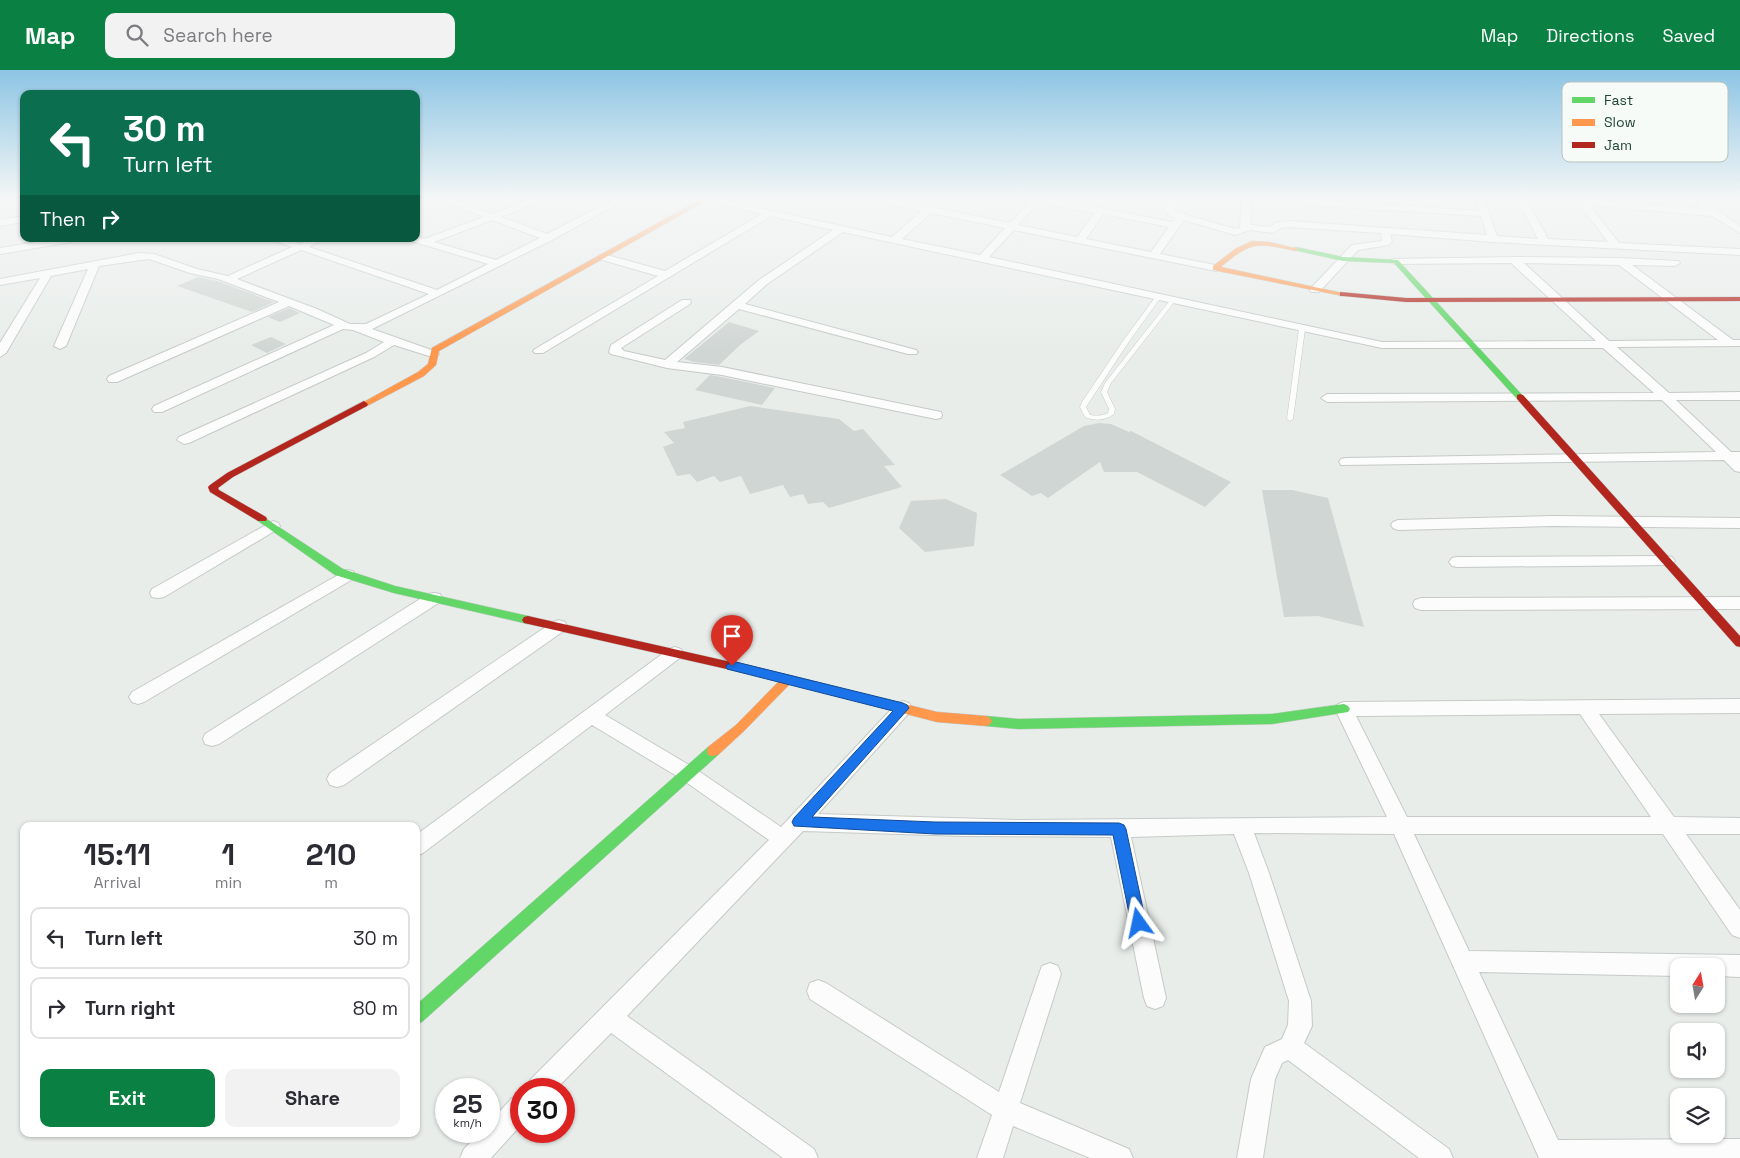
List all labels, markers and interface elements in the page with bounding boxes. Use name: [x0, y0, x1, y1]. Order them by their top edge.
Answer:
search box: [105, 13, 455, 58]
text: Map: [25, 20, 75, 51]
icon: search: [123, 21, 151, 49]
text: Search here: [163, 23, 273, 48]
text: Map: [1481, 24, 1518, 47]
text: Directions: [1546, 24, 1635, 47]
text: Saved: [1663, 24, 1715, 47]
legend: [1562, 82, 1728, 162]
text: Fast: [1604, 91, 1633, 109]
text: 30 m: [123, 107, 206, 151]
icon: left: [40, 110, 105, 175]
text: Slow: [1604, 113, 1636, 131]
text: Jam: [1604, 136, 1632, 154]
text: Turn left: [123, 150, 213, 178]
icon: right: [96, 205, 124, 233]
text: Then: [40, 207, 86, 232]
pin: [711, 615, 753, 666]
icon: arrive: [718, 622, 746, 650]
text: 15:11: [84, 835, 151, 874]
text: 1: [222, 835, 235, 874]
text: 210: [306, 835, 356, 874]
text: Arrival: [94, 872, 141, 893]
text: min: [215, 872, 242, 893]
text: m: [324, 872, 338, 893]
position arrow: [1112, 896, 1164, 948]
icon: left: [42, 924, 70, 952]
text: Turn left: [85, 926, 163, 951]
text: 30 m: [353, 926, 398, 951]
north arrow: [1670, 958, 1725, 1012]
map controls: [1670, 958, 1725, 1143]
icon: right: [42, 994, 70, 1022]
text: Turn right: [85, 996, 175, 1021]
text: 80 m: [353, 996, 398, 1021]
button: sound: [1670, 1023, 1725, 1078]
button: Exit: [40, 1069, 215, 1127]
button: Share: [225, 1069, 400, 1127]
speed limit sign: 30: [510, 1078, 575, 1143]
text: 25: [453, 1088, 482, 1120]
button: layers: [1670, 1088, 1725, 1143]
text: km/h: [453, 1115, 482, 1131]

